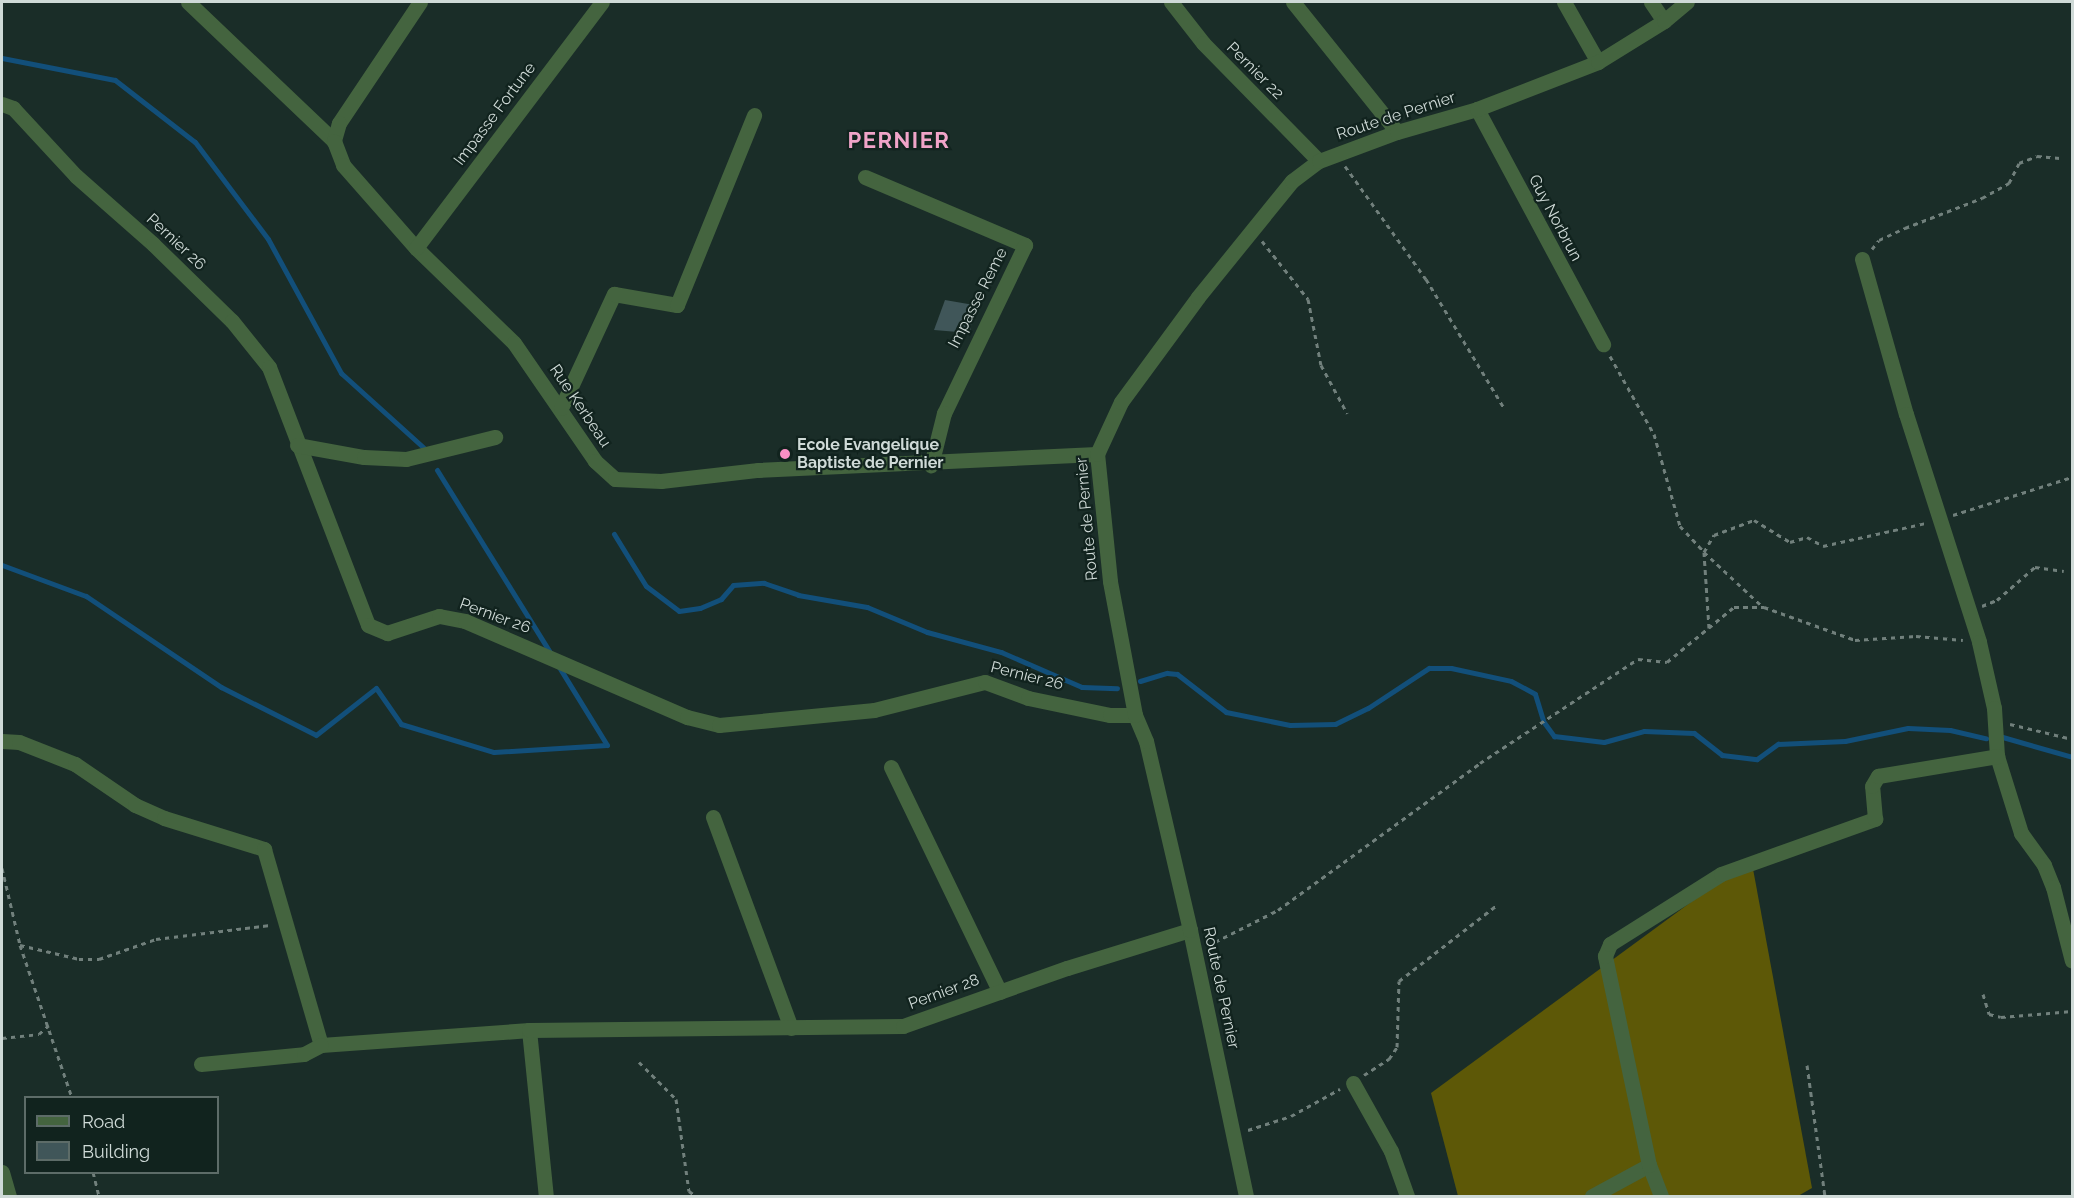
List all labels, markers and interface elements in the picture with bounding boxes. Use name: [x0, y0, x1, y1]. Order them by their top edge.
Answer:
street label: Pernier 22: [1222, 38, 1288, 104]
street label: Impasse Fortune: [450, 59, 540, 169]
street label: Route de Pernier: [1334, 88, 1458, 144]
district label: PERNIER: [848, 128, 950, 154]
street label: Guy Norbrun: [1524, 171, 1586, 265]
street label: Pernier 26: [142, 210, 210, 274]
street label: Impasse Reme: [945, 245, 1011, 351]
street label: Rue Kerbeau: [545, 361, 615, 451]
place label: Ecole Evangelique Baptiste de Pernier: [797, 435, 943, 473]
marker: Ecole Evangelique Baptiste de Pernier: [778, 447, 792, 461]
street label: Route de Pernier: [1072, 456, 1102, 582]
street label: Pernier 26: [457, 594, 533, 638]
street label: Pernier 26: [988, 658, 1066, 694]
street label: Route de Pernier: [1199, 925, 1243, 1051]
street label: Pernier 28: [906, 970, 982, 1014]
legend: [24, 1096, 219, 1174]
text: Road: [82, 1111, 125, 1132]
text: Building: [82, 1141, 150, 1162]

